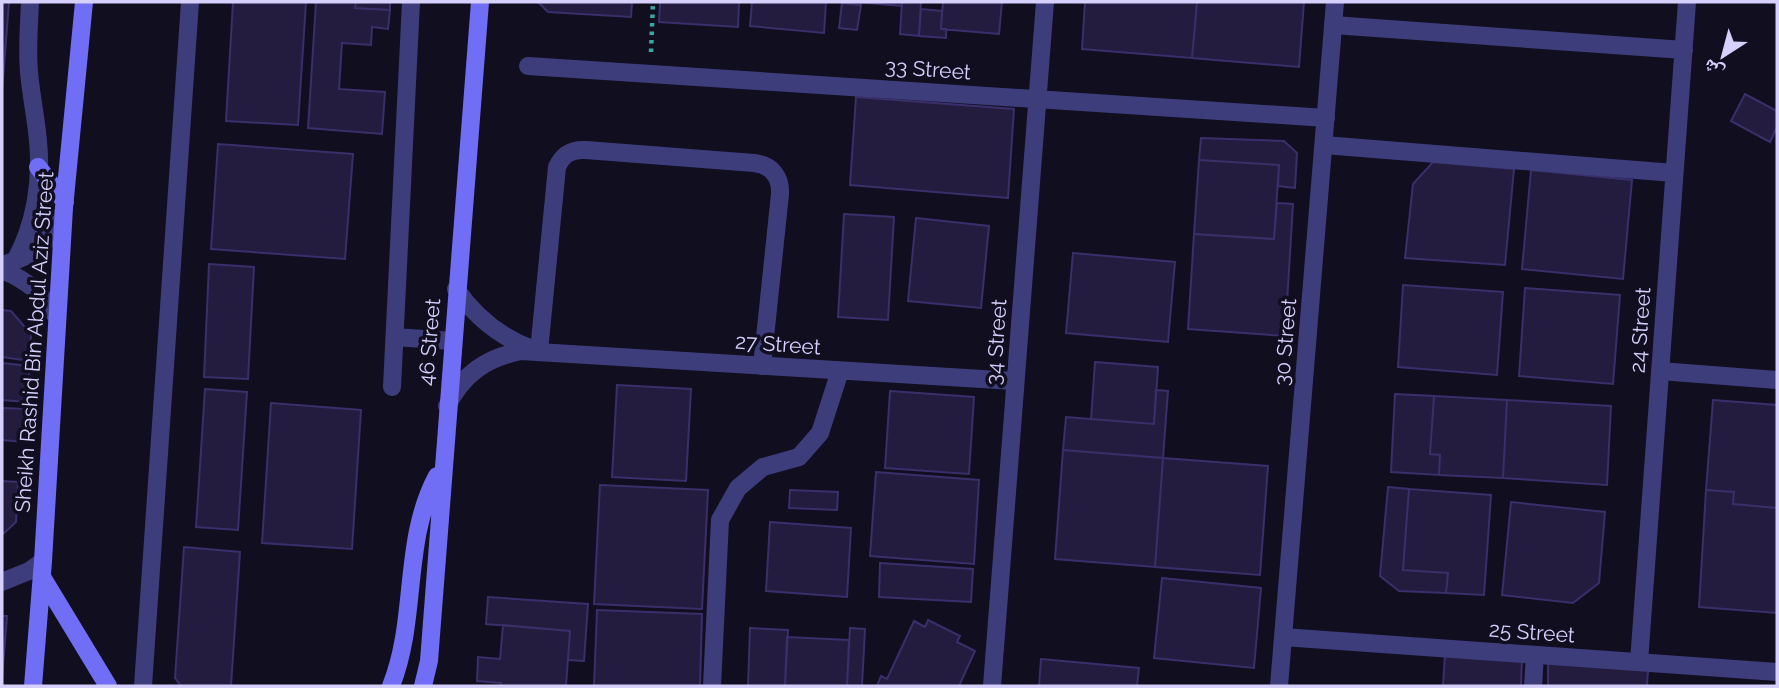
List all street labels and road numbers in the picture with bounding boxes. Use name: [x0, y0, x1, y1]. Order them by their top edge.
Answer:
street label: 33 Street: [884, 54, 972, 84]
street label: Sheikh Rashid Bin Abdul Aziz Street: [10, 171, 58, 513]
street label: 24 Street: [1625, 286, 1655, 374]
street label: 46 Street: [413, 297, 445, 387]
street label: 30 Street: [1269, 297, 1301, 387]
street label: 34 Street: [981, 298, 1011, 386]
street label: 27 Street: [734, 329, 822, 359]
street label: 25 Street: [1488, 617, 1576, 647]

